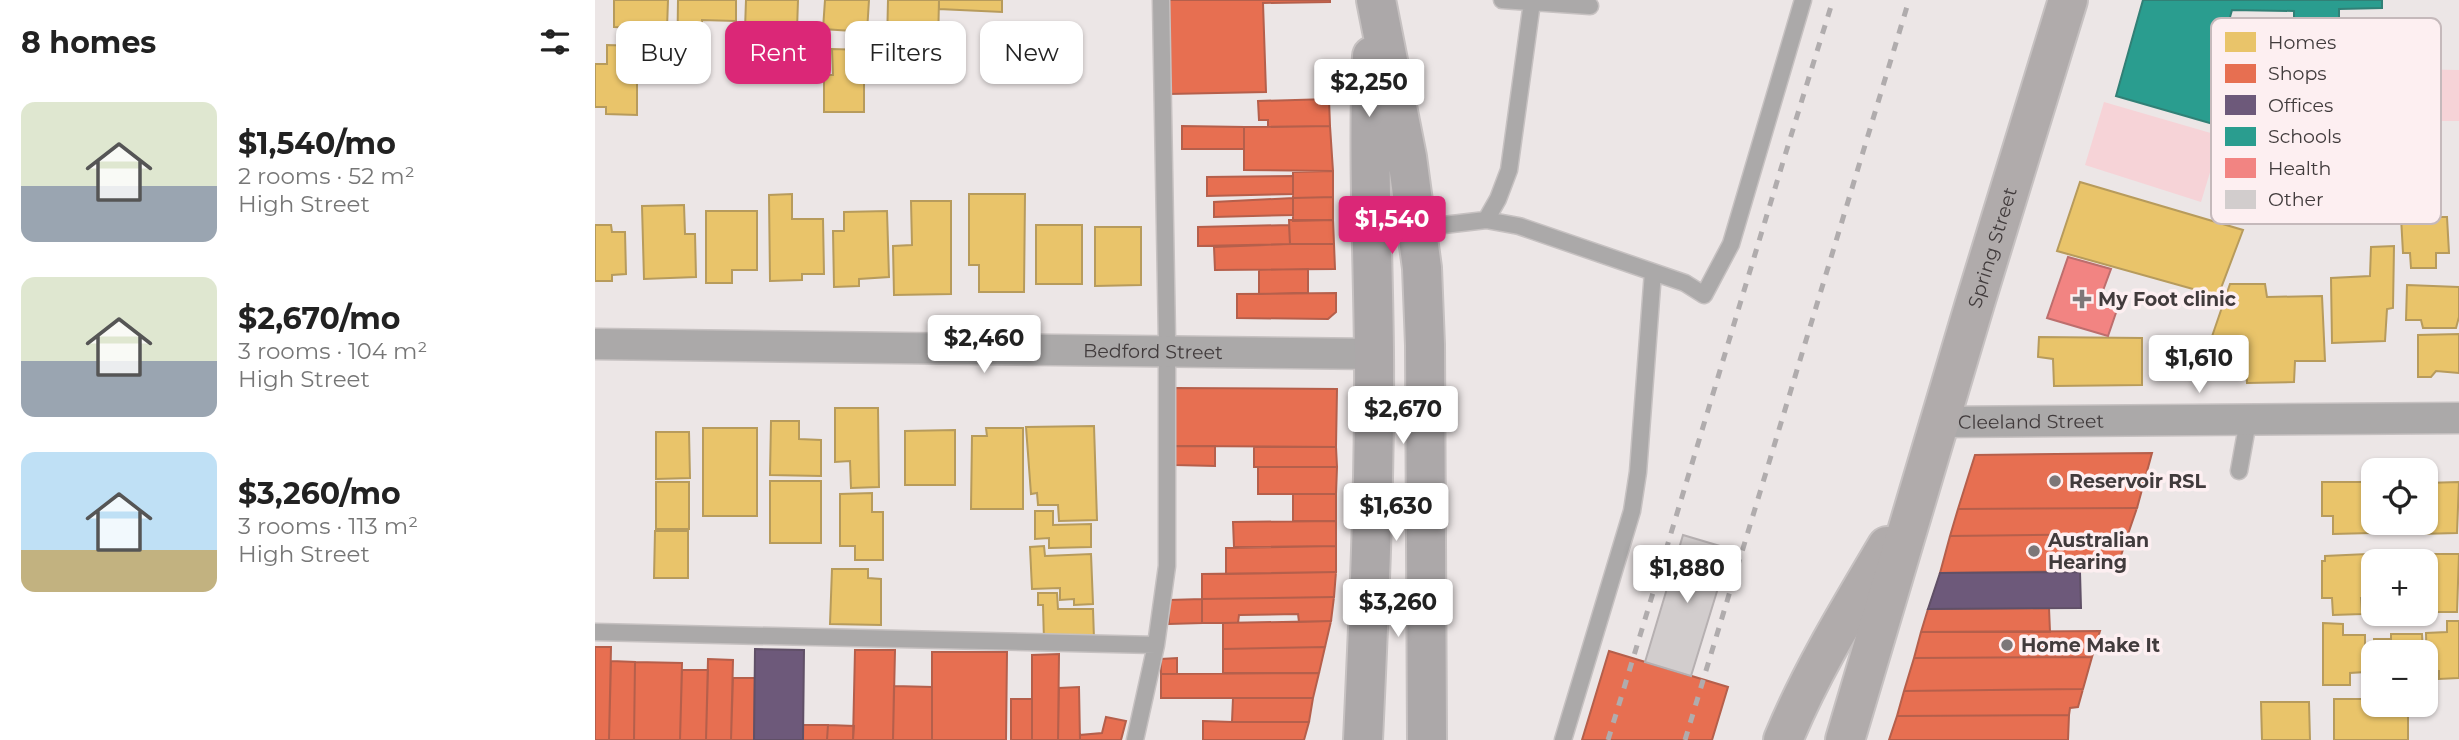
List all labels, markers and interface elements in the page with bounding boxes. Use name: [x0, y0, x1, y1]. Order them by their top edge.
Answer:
legend: [2211, 18, 2441, 224]
chip: Buy: [616, 21, 711, 84]
chip: Rent: [725, 21, 831, 84]
chip: Filters: [845, 21, 966, 84]
chip: New: [980, 21, 1083, 84]
icon: filters: [536, 23, 574, 61]
text: 8 homes: [21, 24, 156, 61]
text: Homes: [2268, 31, 2336, 54]
pin: $2,250: [1312, 60, 1426, 119]
text: Shops: [2268, 62, 2327, 85]
text: $2,250: [1330, 68, 1408, 96]
text: Offices: [2268, 94, 2333, 117]
text: $1,540/mo: [238, 125, 396, 162]
text: Schools: [2268, 125, 2341, 148]
icon: home: [77, 130, 161, 214]
text: Health: [2268, 157, 2331, 180]
text: 2 rooms · 52 m²: [238, 162, 415, 190]
street label: Spring Street: [1963, 184, 2022, 311]
text: Other: [2268, 188, 2324, 211]
text: High Street: [238, 190, 370, 218]
pin: $1,540: [1335, 196, 1449, 256]
text: $1,540: [1355, 205, 1429, 233]
place label: My Foot clinic: [2098, 288, 2236, 311]
marker: My Foot clinic: [2072, 289, 2092, 309]
text: $2,670/mo: [238, 300, 400, 337]
icon: home: [77, 305, 161, 389]
pin: $2,460: [927, 316, 1041, 375]
text: $2,460: [944, 324, 1024, 352]
pin: $1,610: [2142, 336, 2256, 395]
text: 3 rooms · 104 m²: [238, 337, 427, 365]
street label: Bedford Street: [1083, 339, 1223, 364]
text: $1,610: [2165, 344, 2233, 372]
text: High Street: [238, 365, 370, 393]
pin: $2,670: [1346, 386, 1460, 446]
text: $2,670: [1364, 395, 1442, 423]
street label: Cleeland Street: [1958, 410, 2104, 434]
map controls: [2361, 458, 2438, 717]
button: locate: [2361, 458, 2438, 535]
place label: Reservoir RSL: [2069, 470, 2206, 493]
marker: Reservoir RSL: [2047, 473, 2063, 489]
text: $3,260/mo: [238, 475, 401, 512]
icon: home: [77, 480, 161, 564]
pin: $1,630: [1339, 484, 1453, 543]
text: $1,630: [1359, 492, 1433, 520]
text: 3 rooms · 113 m²: [238, 512, 418, 540]
place label: Australian Hearing: [2047, 529, 2149, 574]
text: High Street: [238, 540, 370, 568]
marker: Australian Hearing: [2026, 543, 2042, 559]
pin: $1,880: [1630, 546, 1744, 605]
button: +: [2361, 549, 2438, 626]
text: $1,880: [1649, 554, 1725, 582]
pin: $3,260: [1341, 580, 1455, 639]
text: $3,260: [1359, 588, 1437, 616]
place label: Home Make It: [2021, 634, 2160, 657]
marker: Home Make It: [1999, 637, 2015, 653]
button: −: [2361, 640, 2438, 717]

